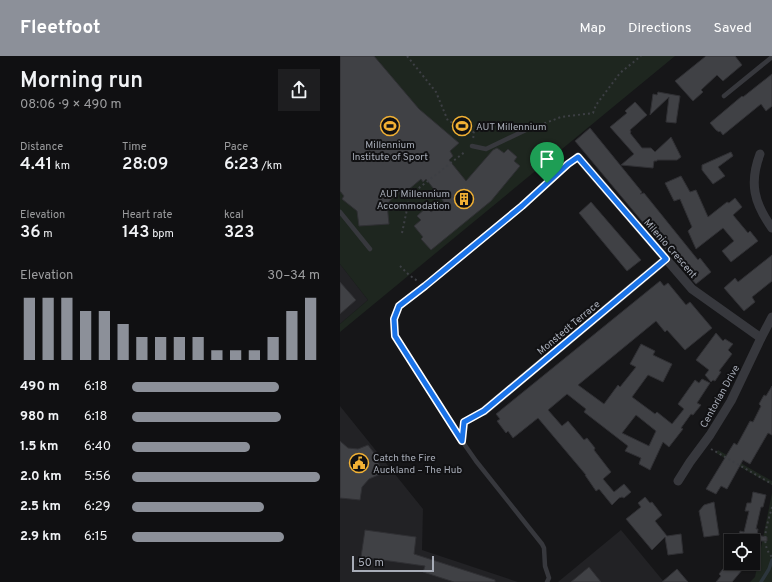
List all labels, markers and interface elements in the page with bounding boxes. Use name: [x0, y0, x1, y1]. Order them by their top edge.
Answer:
text: Fleetfoot: [20, 16, 101, 40]
text: Map: [580, 20, 606, 37]
text: Directions: [628, 20, 692, 37]
text: Saved: [714, 20, 752, 37]
text: Morning run: [20, 68, 143, 95]
button: share: [278, 69, 320, 111]
text: 08:06 · 9 × 490 m: [20, 97, 122, 113]
sports icon: Millennium Institute of Sport: [379, 115, 401, 137]
sports icon: AUT Millennium: [451, 115, 473, 137]
place label: AUT Millennium: [476, 121, 546, 134]
place label: Millennium Institute of Sport: [352, 139, 428, 164]
text: Distance: [20, 140, 63, 154]
text: Time: [122, 140, 147, 154]
text: Pace: [224, 140, 248, 154]
pin: [530, 142, 564, 183]
icon: arrive: [536, 148, 558, 170]
text: 4.41: [20, 154, 52, 176]
text: 28:09: [122, 154, 168, 176]
text: 6:23: [224, 154, 259, 176]
text: km: [52, 159, 70, 173]
text: /km: [259, 159, 282, 173]
place label: AUT Millennium Accommodation: [377, 188, 450, 213]
building icon: AUT Millennium Accommodation: [453, 188, 475, 210]
text: Elevation: [20, 208, 65, 222]
text: Heart rate: [122, 208, 172, 222]
text: kcal: [224, 208, 244, 222]
street label: Milenio Crescent: [640, 217, 699, 282]
text: 36: [20, 222, 41, 244]
text: 143: [122, 222, 150, 244]
text: 323: [224, 222, 254, 244]
text: m: [41, 227, 52, 241]
text: bpm: [150, 227, 174, 241]
text: Elevation: [20, 268, 73, 284]
text: 30–34 m: [267, 268, 320, 284]
street label: Monstedt Terrace: [535, 298, 603, 358]
street label: Centorian Drive: [698, 363, 743, 431]
text: 490 m: [20, 379, 60, 395]
text: 6:18: [84, 379, 107, 395]
text: 980 m: [20, 409, 59, 425]
text: 6:18: [84, 409, 107, 425]
text: 1.5 km: [20, 439, 58, 455]
text: 6:40: [84, 439, 111, 455]
public building icon: Catch the Fire Auckland – The Hub: [348, 452, 370, 474]
place label: Catch the Fire Auckland – The Hub: [373, 452, 462, 477]
text: 2.0 km: [20, 469, 62, 485]
text: 5:56: [84, 469, 111, 485]
text: 2.5 km: [20, 499, 61, 515]
text: 6:29: [84, 499, 110, 515]
text: 2.9 km: [20, 529, 61, 545]
text: 6:15: [84, 529, 108, 545]
map controls: [724, 534, 760, 570]
button: locate: [724, 534, 760, 570]
scale bar: [352, 554, 434, 573]
text: 50 m: [358, 556, 384, 570]

